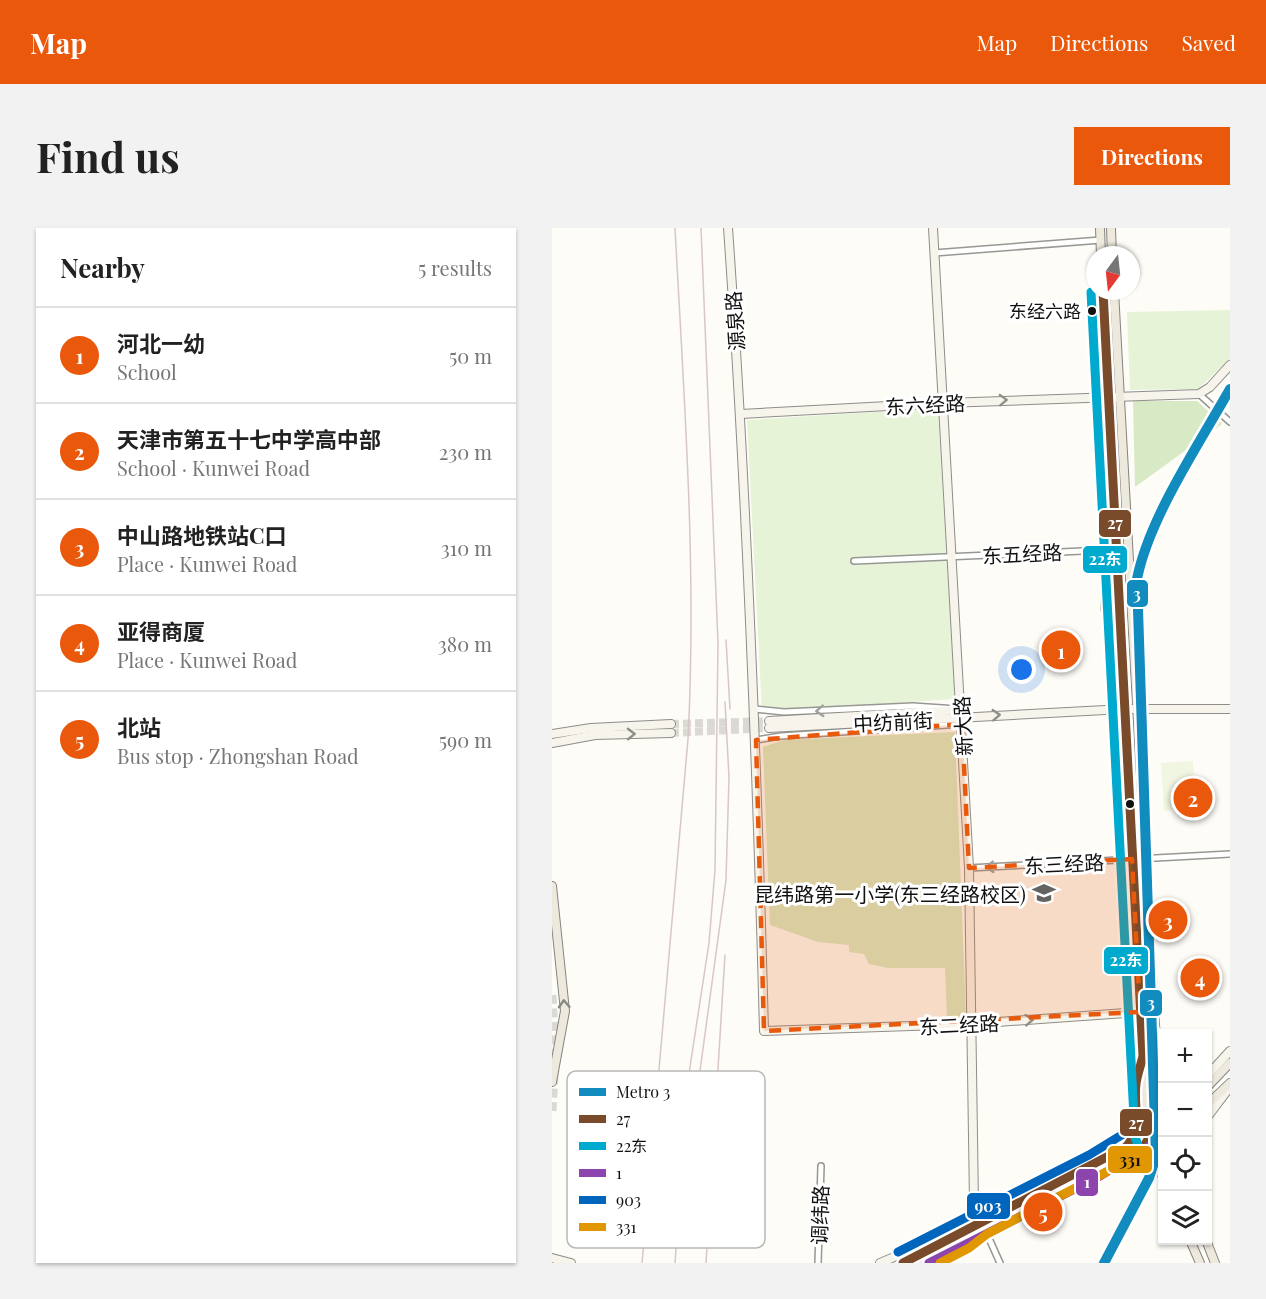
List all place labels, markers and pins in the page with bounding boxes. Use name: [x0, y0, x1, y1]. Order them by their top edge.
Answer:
place label: 东经六路: [1009, 299, 1081, 323]
marker: 东经六路: [1086, 305, 1098, 317]
pin: 1: [1042, 628, 1080, 672]
pin: 2: [1174, 776, 1212, 820]
unlabelled marker: [1124, 798, 1136, 810]
place label: 昆纬路第一小学(东三经路校区): [754, 880, 1026, 907]
school or university icon: 昆纬路第一小学(东三经路校区): [1031, 880, 1057, 906]
pin: 3: [1148, 898, 1188, 942]
pin: 4: [1180, 956, 1220, 1000]
pin: 5: [1024, 1190, 1062, 1234]

